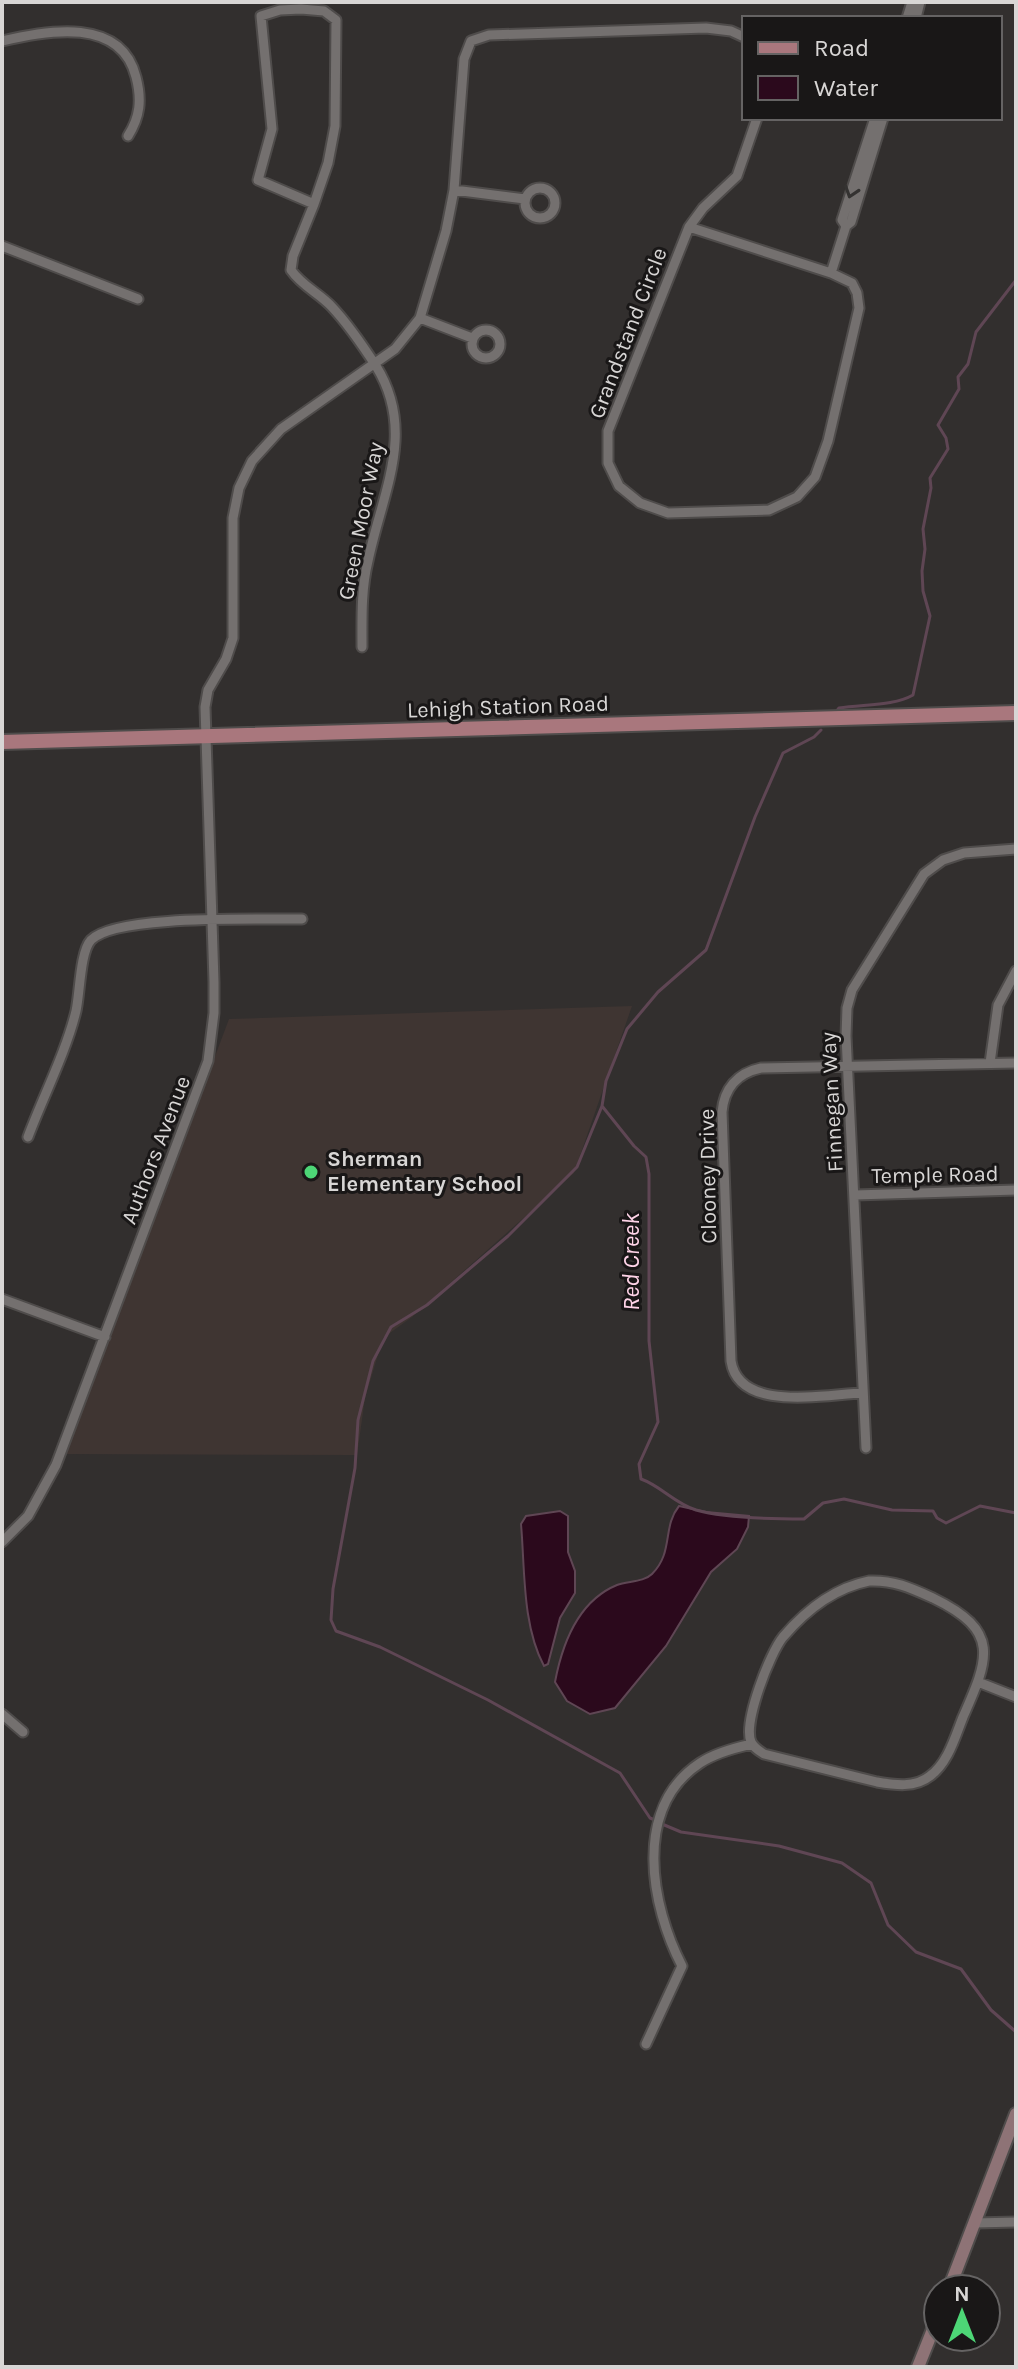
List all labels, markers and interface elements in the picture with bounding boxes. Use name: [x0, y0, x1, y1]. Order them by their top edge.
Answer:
legend: [742, 16, 1002, 120]
text: Road: [814, 34, 869, 62]
text: Water: [814, 74, 878, 102]
one-way arrow: [844, 185, 860, 199]
street label: Grandstand Circle: [583, 244, 673, 422]
street label: Green Moor Way: [333, 440, 389, 602]
street label: Lehigh Station Road: [407, 690, 609, 724]
street label: Finnegan Way: [815, 1031, 849, 1173]
street label: Authors Avenue: [116, 1072, 196, 1228]
street label: Clooney Drive: [694, 1108, 722, 1244]
place label: Sherman Elementary School: [327, 1146, 522, 1197]
street label: Temple Road: [871, 1161, 999, 1189]
marker: Sherman Elementary School: [302, 1163, 320, 1181]
water label: Red Creek: [617, 1212, 645, 1311]
north arrow: [922, 2273, 1002, 2353]
text: N: [954, 2281, 970, 2307]

